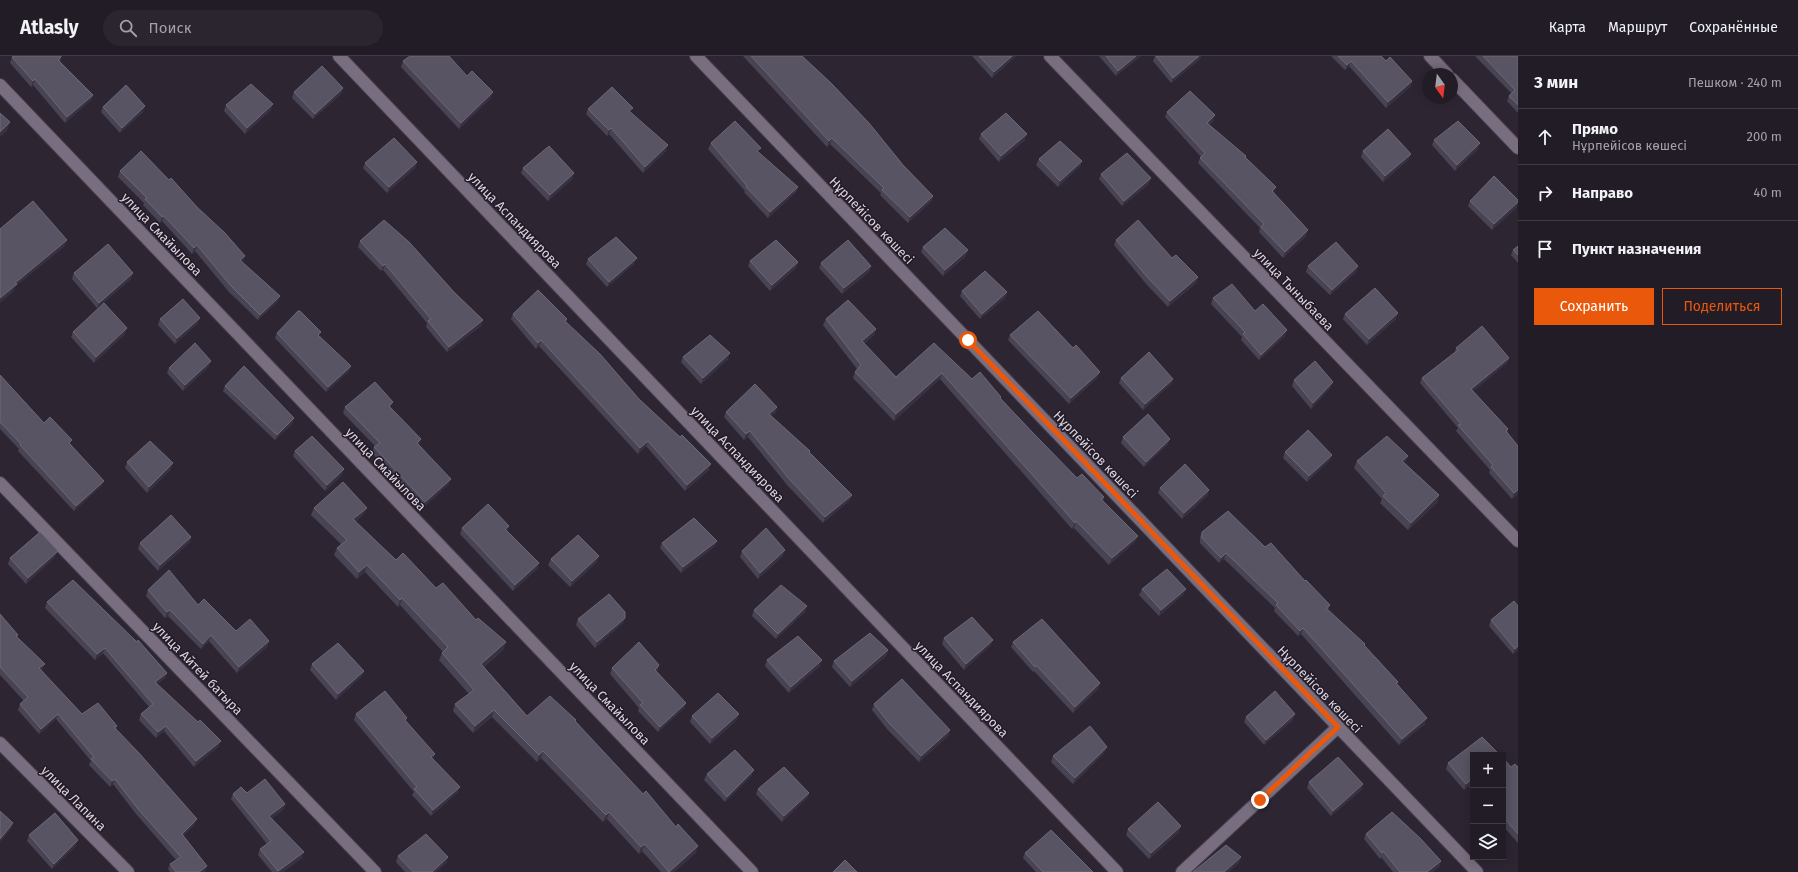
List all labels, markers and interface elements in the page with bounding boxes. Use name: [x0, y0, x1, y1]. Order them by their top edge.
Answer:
search box: [103, 10, 383, 46]
text: Atlasly: [20, 16, 79, 39]
icon: search: [117, 17, 139, 39]
text: Поиск: [149, 19, 191, 37]
text: Карта: [1549, 19, 1586, 36]
text: Маршрут: [1608, 19, 1667, 36]
text: Сохранённые: [1689, 19, 1778, 36]
north arrow: [1422, 68, 1458, 104]
text: 3 мин: [1534, 72, 1578, 93]
text: Пешком · 240 m: [1688, 75, 1782, 90]
text: Прямо: [1572, 120, 1618, 138]
icon: ahead: [1534, 126, 1556, 148]
text: 200 m: [1746, 129, 1782, 144]
text: Нұрпейісов көшесі: [1572, 138, 1687, 153]
street label: улица Аспандиярова: [465, 169, 564, 271]
street label: Нұрпейісов көшесі: [826, 174, 917, 267]
icon: right: [1534, 182, 1556, 204]
text: Направо: [1572, 184, 1633, 202]
text: 40 m: [1753, 185, 1782, 200]
street label: улица Смайылова: [118, 190, 205, 279]
icon: arrive: [1534, 238, 1556, 260]
text: Пункт назначения: [1572, 240, 1701, 258]
street label: улица Тыныбаева: [1251, 245, 1337, 334]
button: Сохранить: [1534, 288, 1654, 325]
button: Поделиться: [1662, 288, 1782, 325]
route start: [959, 331, 977, 349]
street label: улица Аспандиярова: [688, 403, 787, 505]
street label: Нұрпейісов көшесі: [1050, 408, 1141, 501]
street label: улица Смайылова: [342, 425, 429, 514]
street label: улица Айтей батыра: [150, 619, 246, 718]
street label: улица Аспандиярова: [912, 638, 1011, 740]
street label: Нұрпейісов көшесі: [1274, 643, 1365, 736]
street label: улица Смайылова: [566, 659, 653, 748]
map controls: [1470, 752, 1506, 860]
button: +: [1470, 752, 1506, 788]
street label: улица Лапина: [38, 763, 109, 834]
button: −: [1470, 788, 1506, 824]
route end: [1251, 791, 1269, 809]
button: layers: [1470, 824, 1506, 860]

